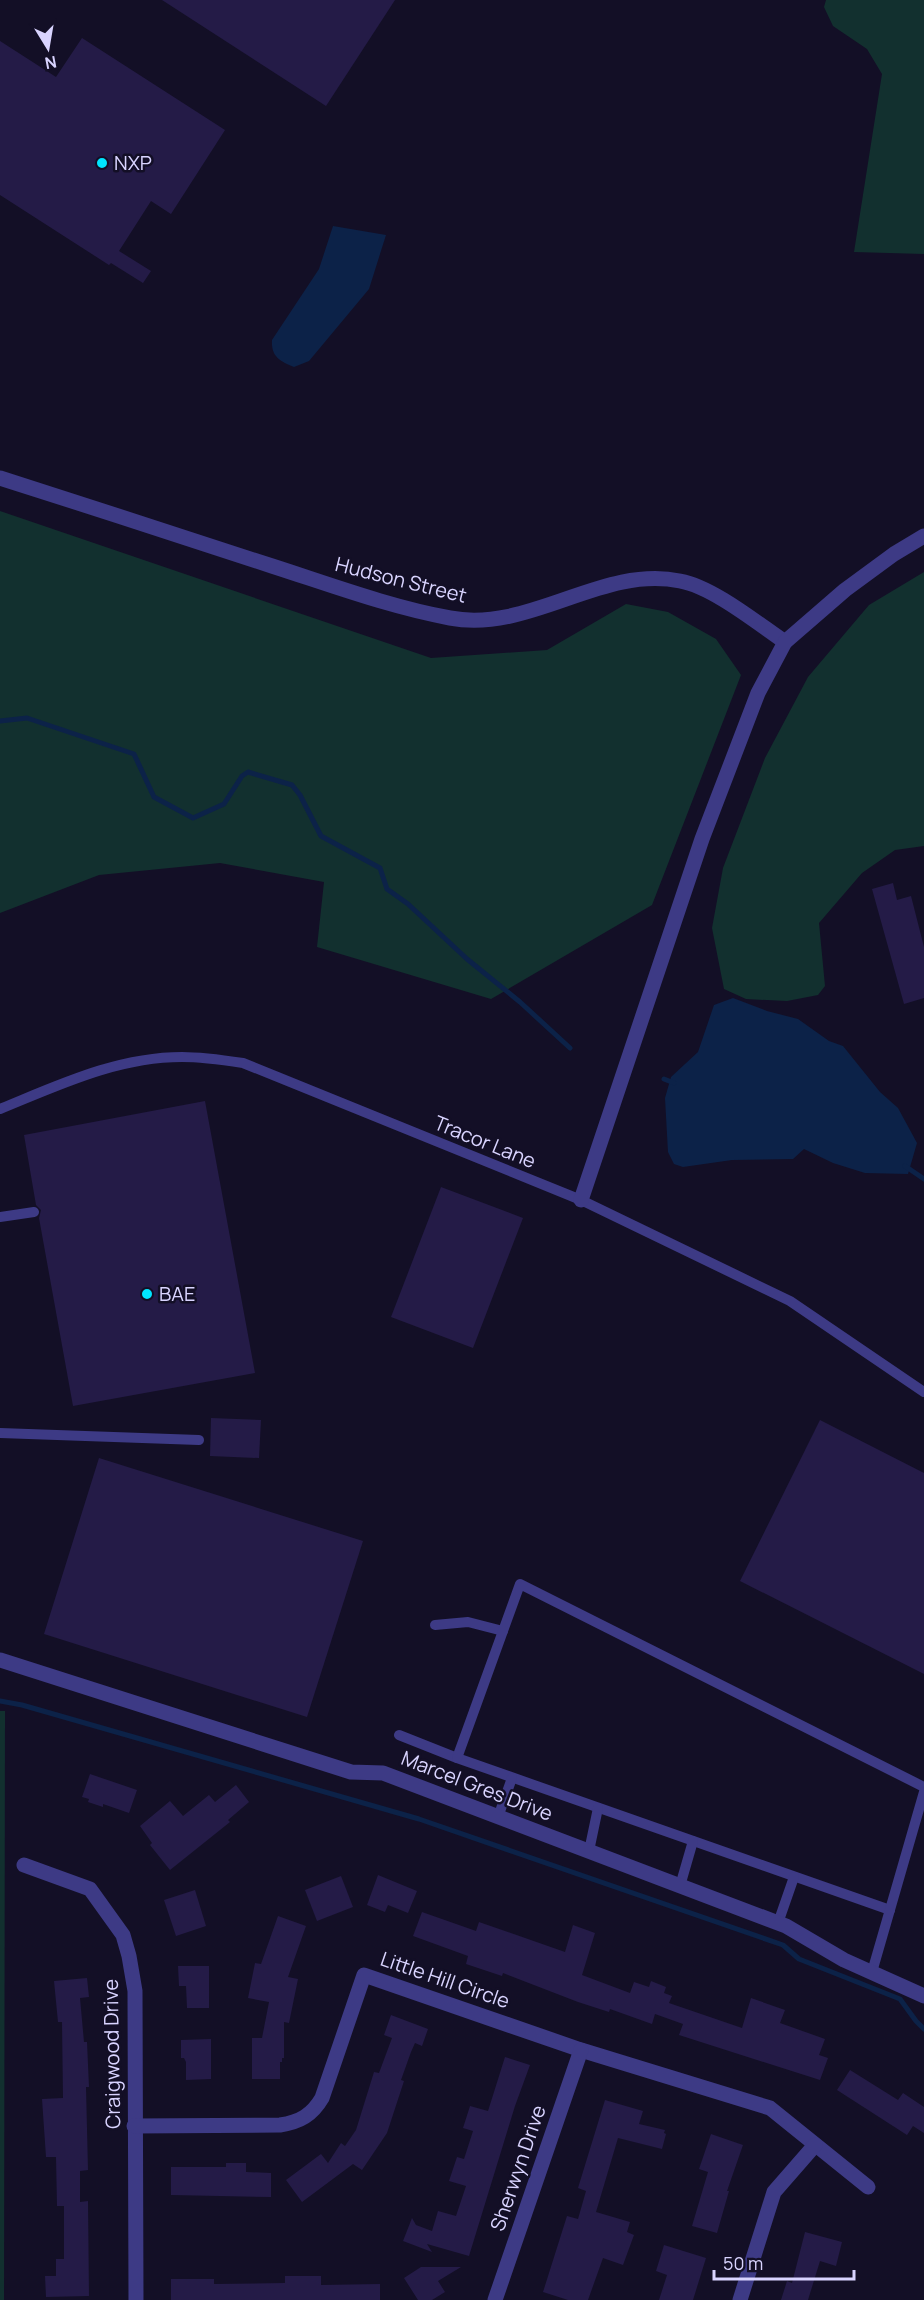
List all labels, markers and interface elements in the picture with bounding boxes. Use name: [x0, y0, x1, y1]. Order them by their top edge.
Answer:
north arrow: [18, 18, 78, 78]
text: N: [43, 51, 59, 75]
place label: NXP: [114, 149, 152, 176]
marker: NXP: [95, 156, 109, 170]
street label: Hudson Street: [333, 550, 470, 609]
street label: Tracor Lane: [430, 1109, 540, 1174]
place label: BAE: [159, 1280, 195, 1307]
marker: BAE: [140, 1287, 154, 1301]
street label: Marcel Gres Drive: [398, 1744, 557, 1827]
street label: Little Hill Circle: [377, 1945, 513, 2014]
street label: Craigwood Drive: [97, 1979, 126, 2129]
street label: Sherwyn Drive: [483, 2101, 552, 2234]
scale bar: [714, 2243, 854, 2281]
text: 50 m: [723, 2251, 763, 2275]

